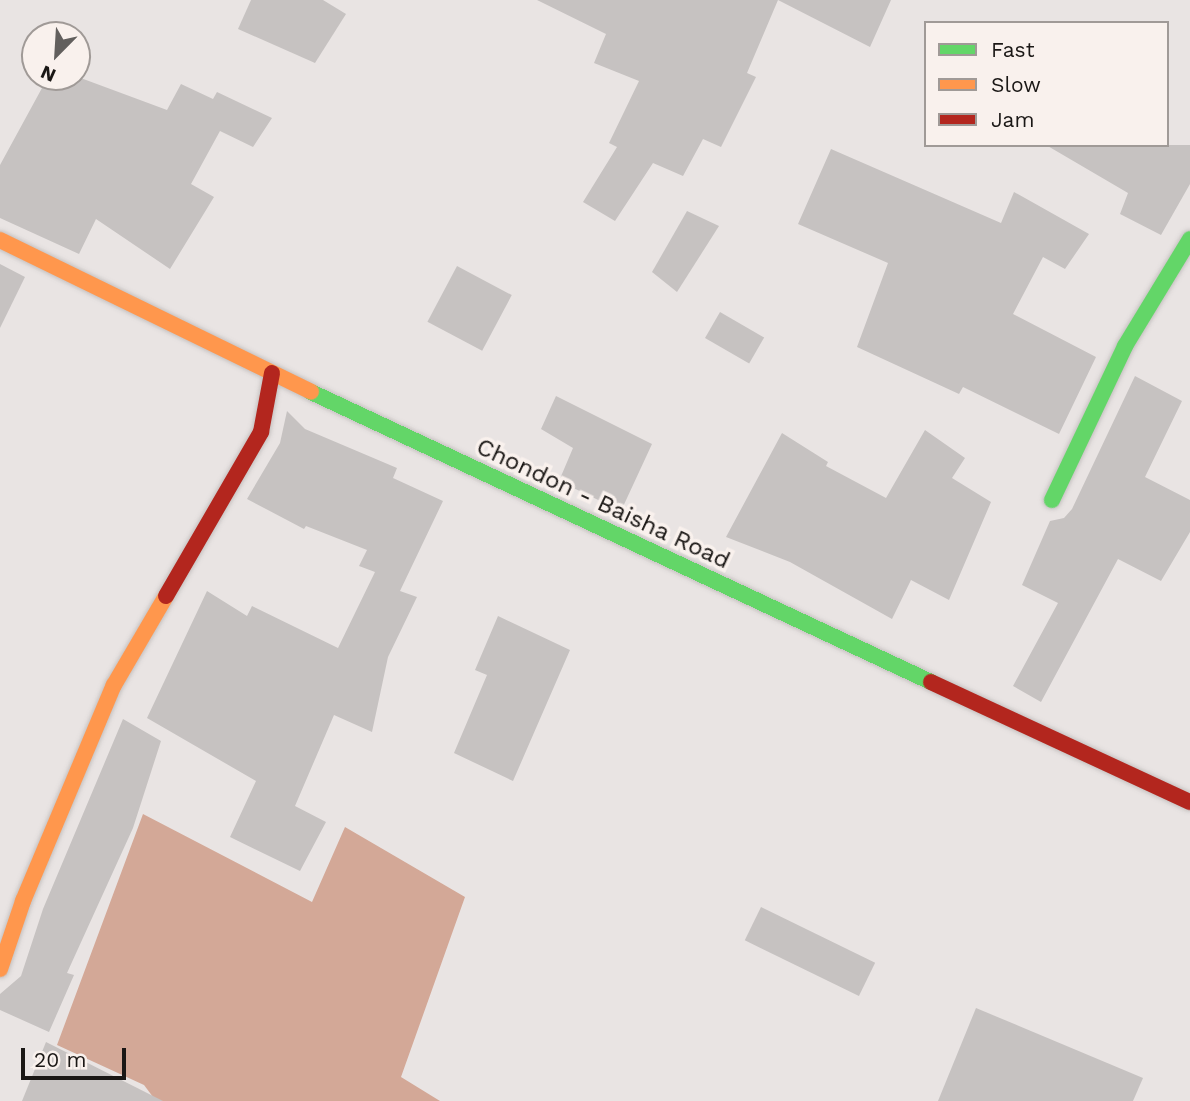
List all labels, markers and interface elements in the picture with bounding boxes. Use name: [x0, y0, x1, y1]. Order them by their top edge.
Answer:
north arrow: [21, 21, 91, 91]
legend: [924, 21, 1169, 147]
text: Fast: [991, 37, 1035, 62]
text: N: [37, 60, 59, 87]
text: Slow: [991, 72, 1041, 97]
text: Jam: [991, 107, 1034, 132]
street label: Chondon - Baisha Road: [471, 432, 735, 576]
scale bar: [24, 1034, 130, 1078]
text: 20 m: [34, 1047, 86, 1072]

